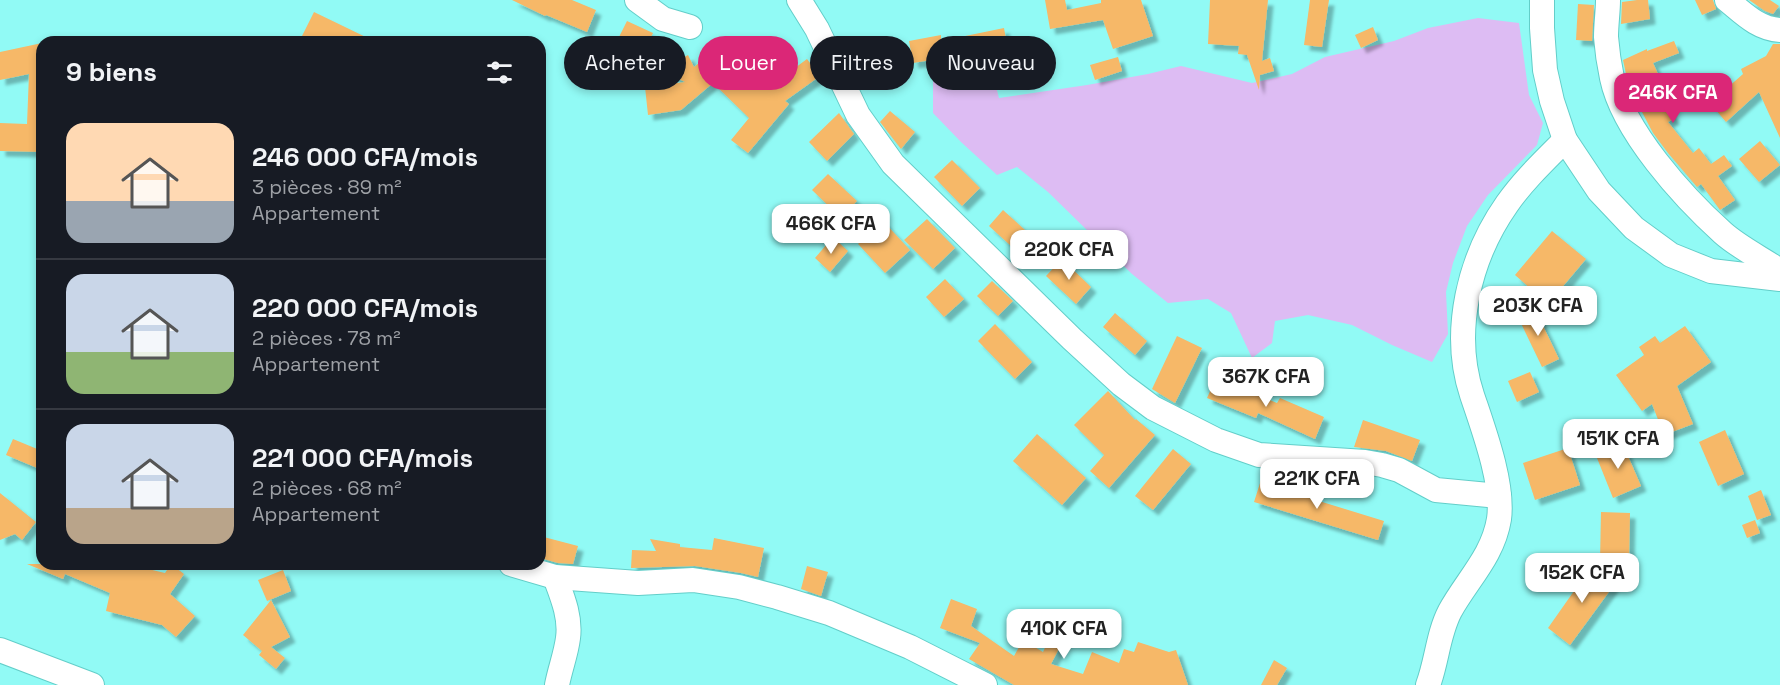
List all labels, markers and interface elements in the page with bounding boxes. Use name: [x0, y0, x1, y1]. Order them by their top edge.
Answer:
chip: Acheter: [564, 36, 686, 90]
chip: Louer: [698, 36, 798, 90]
chip: Filtres: [810, 36, 914, 90]
chip: Nouveau: [926, 36, 1056, 90]
text: 9 biens: [66, 55, 157, 89]
icon: filters: [483, 56, 516, 89]
pin: 246K CFA: [1611, 73, 1735, 124]
text: 246K CFA: [1628, 79, 1718, 105]
text: 246 000 CFA/mois: [252, 140, 478, 174]
icon: home: [114, 147, 186, 219]
text: 3 pièces · 89 m²: [252, 174, 402, 200]
text: Appartement: [252, 200, 380, 226]
pin: 466K CFA: [769, 204, 893, 255]
text: 466K CFA: [786, 210, 876, 236]
pin: 220K CFA: [1007, 230, 1131, 281]
text: 220K CFA: [1024, 236, 1114, 262]
pin: 203K CFA: [1476, 286, 1600, 337]
text: 220 000 CFA/mois: [252, 291, 478, 325]
text: 203K CFA: [1493, 292, 1583, 318]
icon: home: [114, 298, 186, 370]
text: 2 pièces · 78 m²: [252, 325, 401, 351]
text: Appartement: [252, 351, 380, 377]
pin: 367K CFA: [1204, 357, 1328, 408]
text: 367K CFA: [1222, 363, 1310, 389]
pin: 151K CFA: [1556, 419, 1680, 470]
text: 151K CFA: [1577, 425, 1659, 451]
text: 221 000 CFA/mois: [252, 441, 473, 475]
icon: home: [114, 448, 186, 520]
pin: 221K CFA: [1255, 459, 1379, 510]
text: 221K CFA: [1274, 465, 1360, 491]
text: 2 pièces · 68 m²: [252, 475, 402, 501]
text: Appartement: [252, 501, 380, 527]
pin: 152K CFA: [1520, 553, 1644, 604]
text: 152K CFA: [1539, 559, 1625, 585]
pin: 410K CFA: [1002, 609, 1126, 660]
text: 410K CFA: [1021, 615, 1107, 641]

